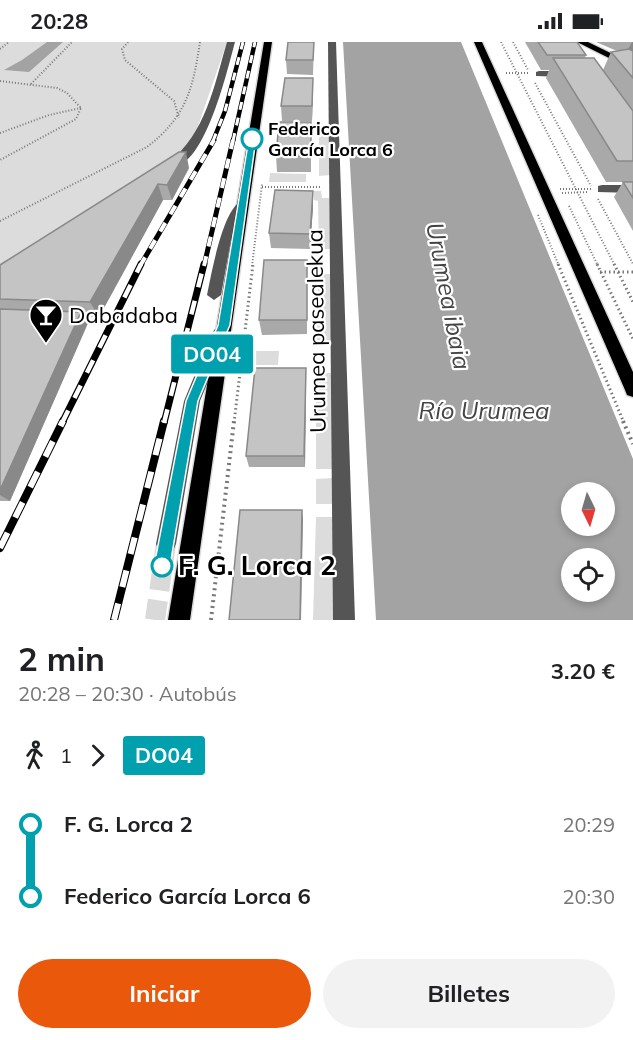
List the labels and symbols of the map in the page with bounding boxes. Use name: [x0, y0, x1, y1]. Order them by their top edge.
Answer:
place label: Federico García Lorca 6: [268, 117, 393, 161]
marker: Federico García Lorca 6: [241, 128, 263, 150]
water label: Urumea ibaia: [420, 220, 478, 372]
street label: Urumea pasealekua: [300, 229, 332, 433]
bar icon: Dabadaba: [28, 297, 64, 344]
place label: Dabadaba: [69, 301, 178, 329]
line badge: DO04: [170, 334, 254, 374]
water label: Río Urumea: [419, 395, 549, 425]
north arrow: [561, 482, 615, 536]
place label: F. G. Lorca 2: [178, 548, 336, 582]
marker: F. G. Lorca 2: [151, 555, 173, 577]

